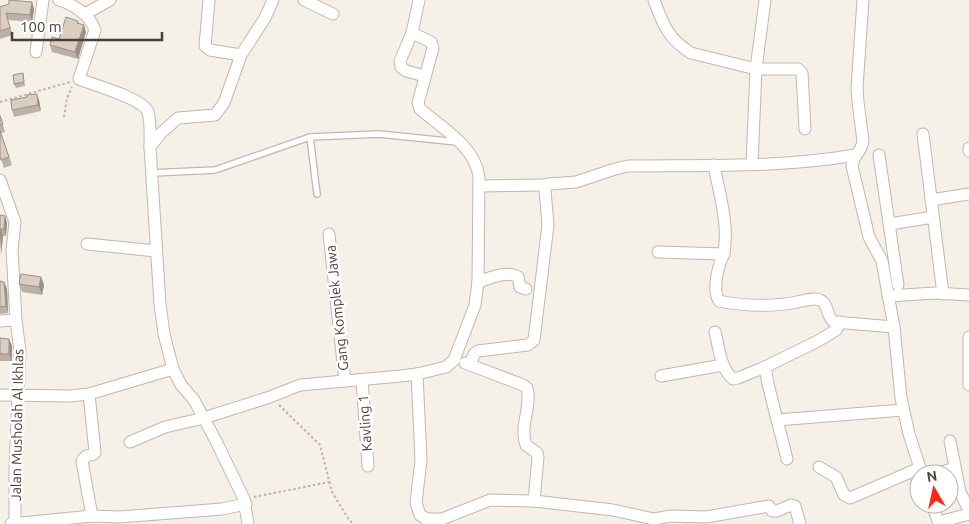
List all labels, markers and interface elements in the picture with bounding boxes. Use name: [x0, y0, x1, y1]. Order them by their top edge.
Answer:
scale bar: [12, 10, 162, 42]
text: 100 m: [20, 18, 62, 35]
street label: Gang Komplek Jawa: [322, 244, 352, 372]
street label: Jalan Musholah Al Ikhlas: [8, 349, 26, 501]
street label: Kavling 1: [355, 394, 375, 452]
north arrow: [909, 464, 959, 514]
text: N: [926, 467, 938, 485]

